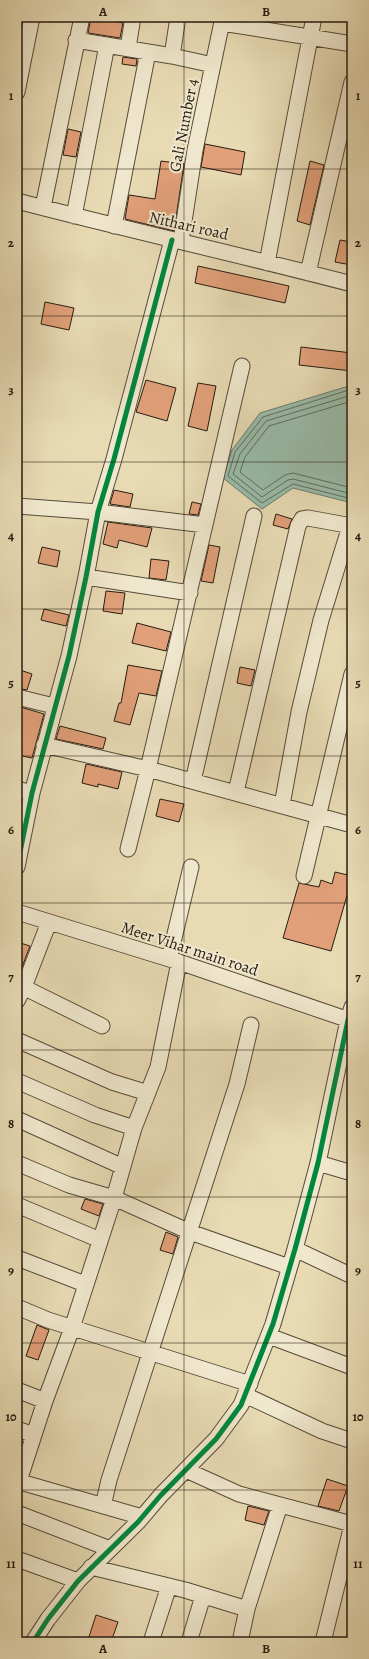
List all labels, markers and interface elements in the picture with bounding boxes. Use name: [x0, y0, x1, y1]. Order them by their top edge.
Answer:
text: A: [98, 3, 108, 20]
text: B: [262, 3, 270, 20]
street label: Gali Number 4: [164, 77, 204, 174]
text: 1: [9, 87, 14, 104]
text: 1: [356, 87, 361, 104]
street label: Nithari road: [147, 206, 231, 246]
text: 2: [8, 234, 15, 251]
text: 2: [355, 234, 362, 251]
text: 3: [8, 381, 14, 398]
text: 3: [355, 381, 361, 398]
text: 4: [8, 527, 14, 544]
text: 4: [355, 527, 361, 544]
text: 5: [8, 674, 14, 691]
text: 5: [355, 674, 361, 691]
text: 6: [8, 821, 14, 838]
text: 6: [355, 821, 361, 838]
street label: Meer Vihar main road: [118, 916, 261, 982]
text: 7: [8, 968, 14, 985]
text: 7: [355, 968, 361, 985]
text: 8: [8, 1115, 14, 1132]
text: 8: [355, 1115, 361, 1132]
text: 9: [8, 1262, 14, 1279]
text: 9: [355, 1262, 361, 1279]
text: 10: [5, 1408, 17, 1425]
text: 10: [352, 1408, 364, 1425]
text: 11: [6, 1555, 16, 1572]
text: 11: [353, 1555, 363, 1572]
text: A: [98, 1640, 108, 1657]
text: B: [262, 1640, 270, 1657]

